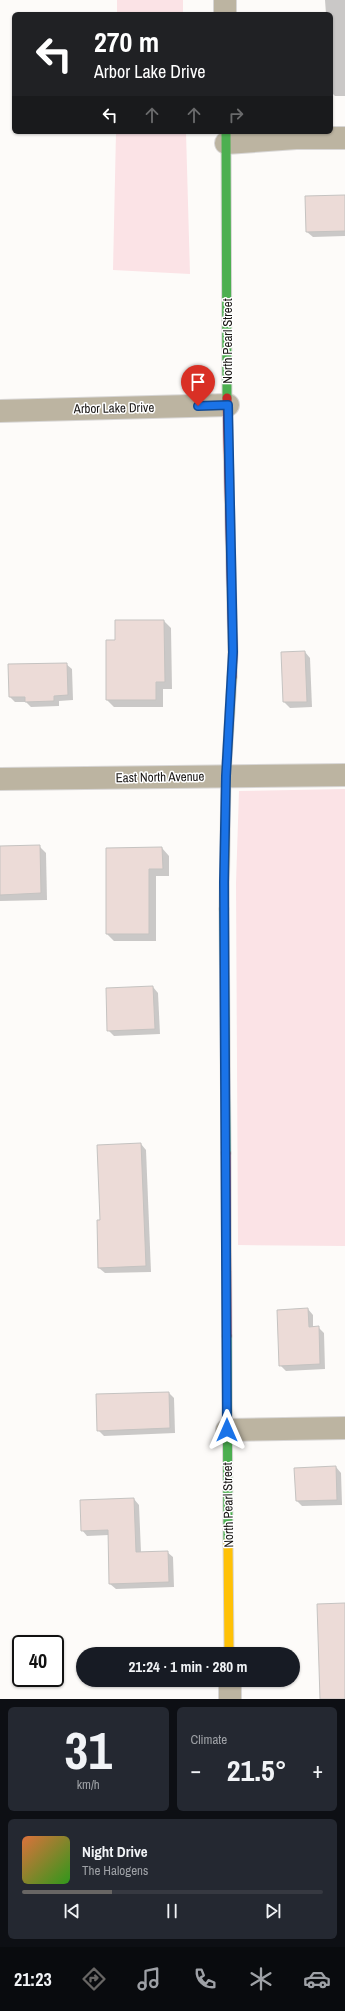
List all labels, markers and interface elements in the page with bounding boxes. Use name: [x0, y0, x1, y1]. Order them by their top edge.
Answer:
text: 270 m: [94, 23, 159, 61]
icon: left: [28, 28, 80, 80]
text: Arbor Lake Drive: [94, 59, 206, 84]
icon: left: [99, 104, 121, 126]
icon: ahead: [141, 104, 163, 126]
icon: ahead: [183, 104, 205, 126]
icon: right: [225, 104, 247, 126]
street label: North Pearl Street: [219, 298, 236, 384]
pin: [181, 365, 215, 406]
icon: arrive: [187, 371, 209, 393]
street label: Arbor Lake Drive: [73, 399, 154, 417]
street label: East North Avenue: [115, 768, 205, 786]
position arrow: [206, 1409, 248, 1451]
street label: North Pearl Street: [219, 1462, 237, 1548]
speed limit sign: 40: [12, 1635, 64, 1687]
text: 21:24 · 1 min · 280 m: [129, 1656, 247, 1677]
text: 31: [65, 1715, 112, 1785]
text: Climate: [191, 1731, 227, 1748]
text: 21.5°: [227, 1750, 287, 1790]
text: −: [191, 1755, 201, 1785]
text: +: [312, 1755, 323, 1785]
text: km/h: [77, 1776, 100, 1793]
text: Night Drive: [82, 1841, 148, 1862]
text: The Halogens: [82, 1862, 148, 1879]
icon: previous: [61, 1900, 83, 1922]
icon: pause: [161, 1900, 183, 1922]
icon: next: [262, 1900, 284, 1922]
icon: directions: [80, 1965, 108, 1993]
icon: music: [135, 1965, 163, 1993]
icon: phone: [191, 1965, 219, 1993]
icon: climate: [247, 1965, 275, 1993]
icon: car: [303, 1965, 331, 1993]
text: 21:23: [14, 1967, 52, 1992]

